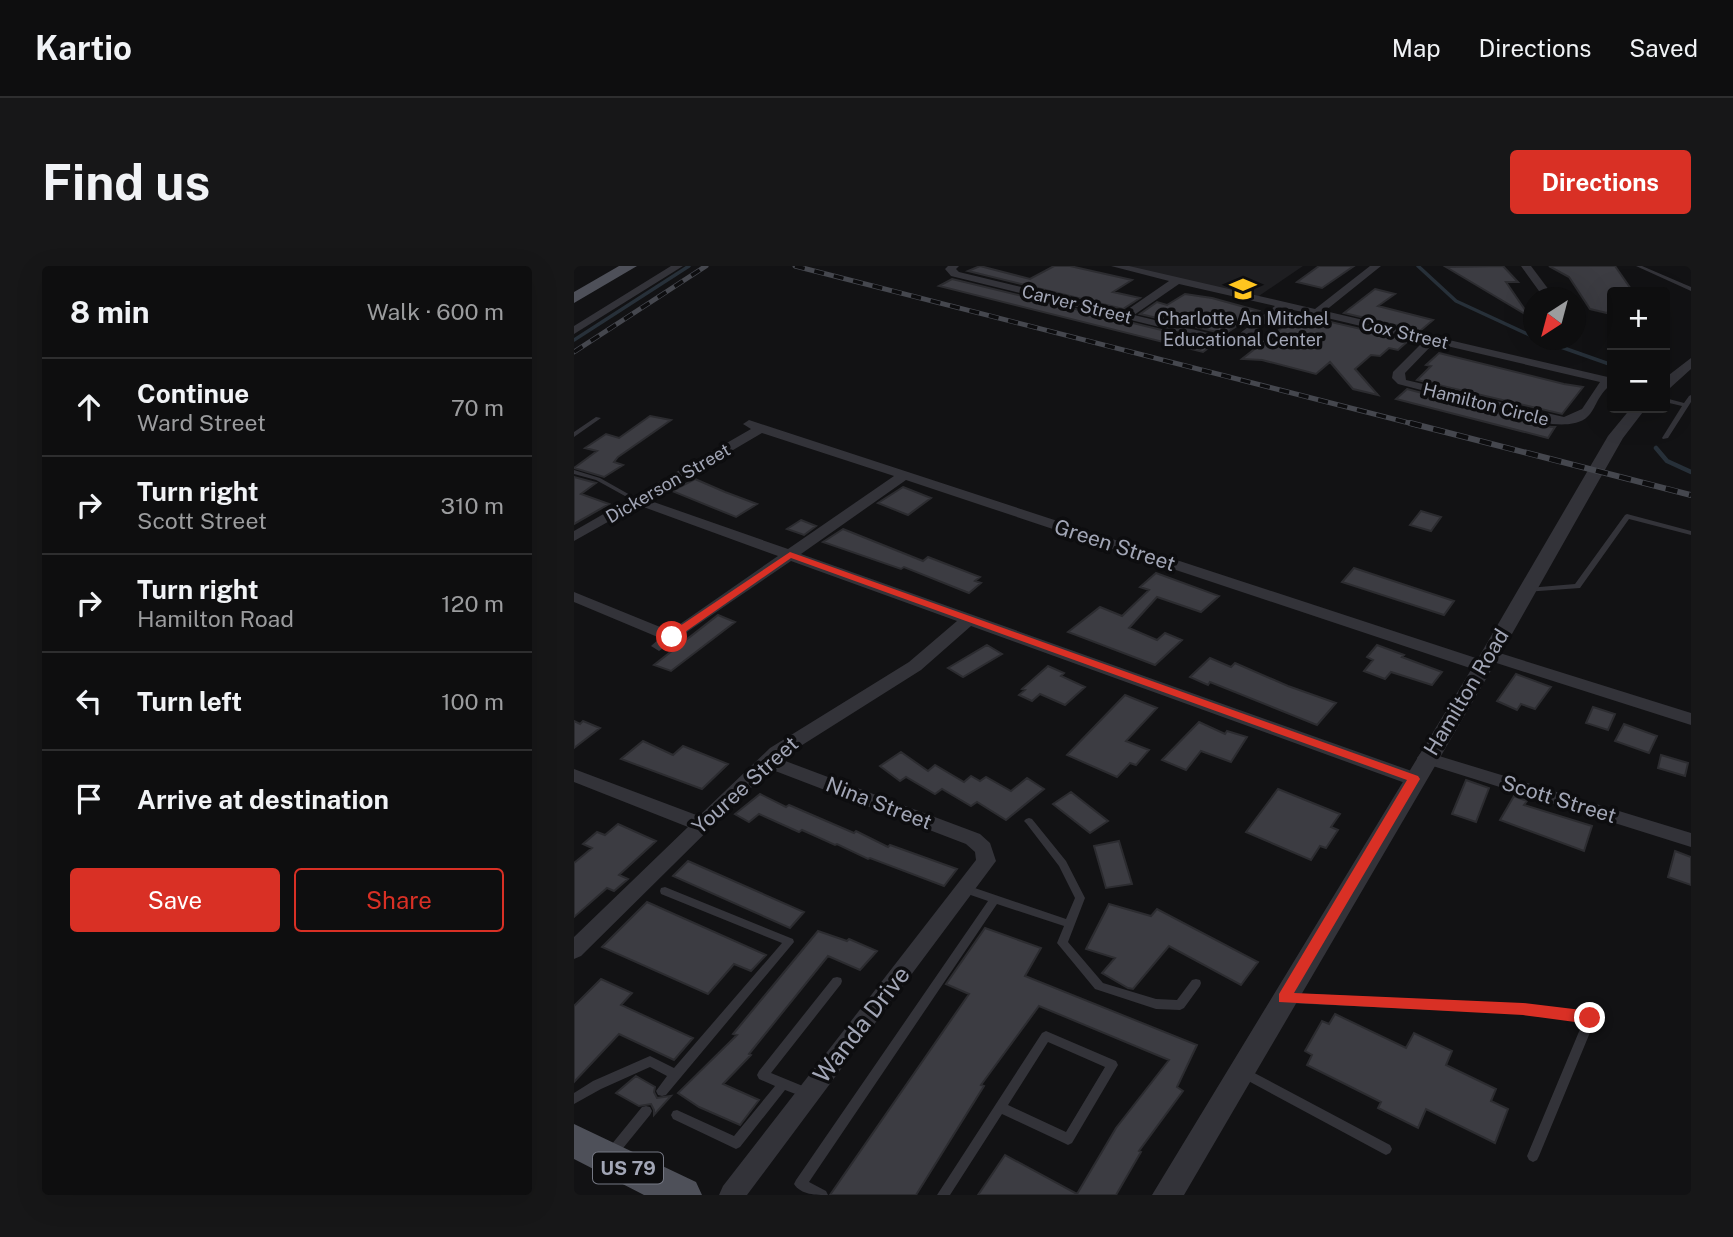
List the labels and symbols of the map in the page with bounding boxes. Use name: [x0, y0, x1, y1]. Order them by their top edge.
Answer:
school or university icon: Charlotte An Mitchel Educational Center: [1228, 274, 1258, 304]
street label: Carver Street: [1020, 280, 1134, 328]
north arrow: [1523, 287, 1586, 350]
place label: Charlotte An Mitchel Educational Center: [1157, 308, 1329, 350]
street label: Cox Street: [1359, 313, 1451, 353]
street label: Hamilton Circle: [1421, 378, 1551, 430]
street label: Dickerson Street: [602, 439, 734, 527]
street label: Green Street: [1051, 514, 1179, 576]
route start: [656, 621, 687, 652]
street label: Hamilton Road: [1418, 624, 1514, 760]
street label: Youree Street: [687, 731, 803, 839]
street label: Scott Street: [1499, 770, 1619, 828]
street label: Nina Street: [823, 771, 935, 835]
street label: Wanda Drive: [807, 960, 915, 1088]
route end: [1574, 1002, 1605, 1033]
road number: US 79: [593, 1153, 663, 1184]

